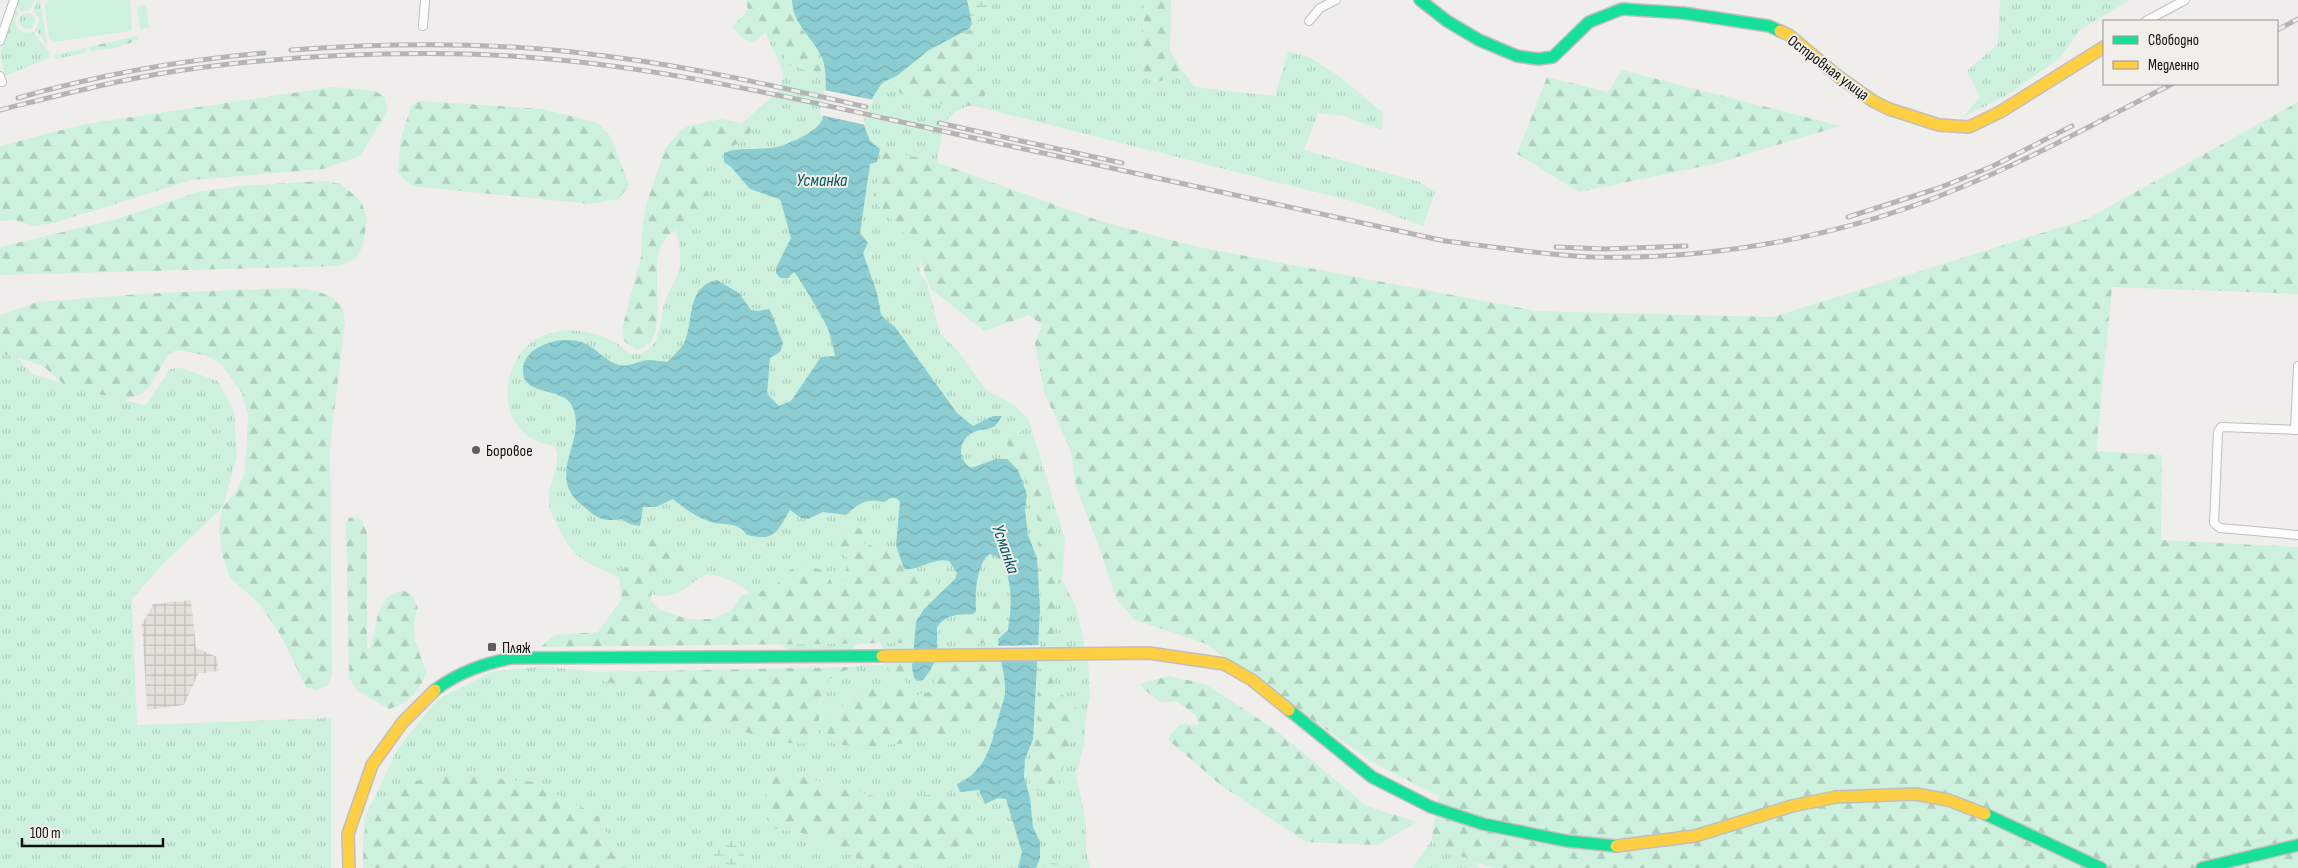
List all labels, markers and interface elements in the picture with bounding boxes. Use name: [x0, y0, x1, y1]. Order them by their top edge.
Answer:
legend: [2103, 20, 2278, 85]
street label: Островная улица: [1784, 31, 1873, 105]
text: Свободно: [2148, 31, 2199, 50]
text: Медленно: [2148, 56, 2199, 75]
water label: Усманка: [797, 170, 848, 191]
place label: Боровое: [486, 442, 533, 461]
marker: Боровое: [470, 444, 482, 456]
water label: Усманка: [987, 522, 1024, 577]
place label: Пляж: [502, 639, 531, 658]
marker: Пляж: [486, 641, 498, 653]
scale bar: [22, 816, 164, 848]
text: 100 m: [30, 824, 61, 843]

